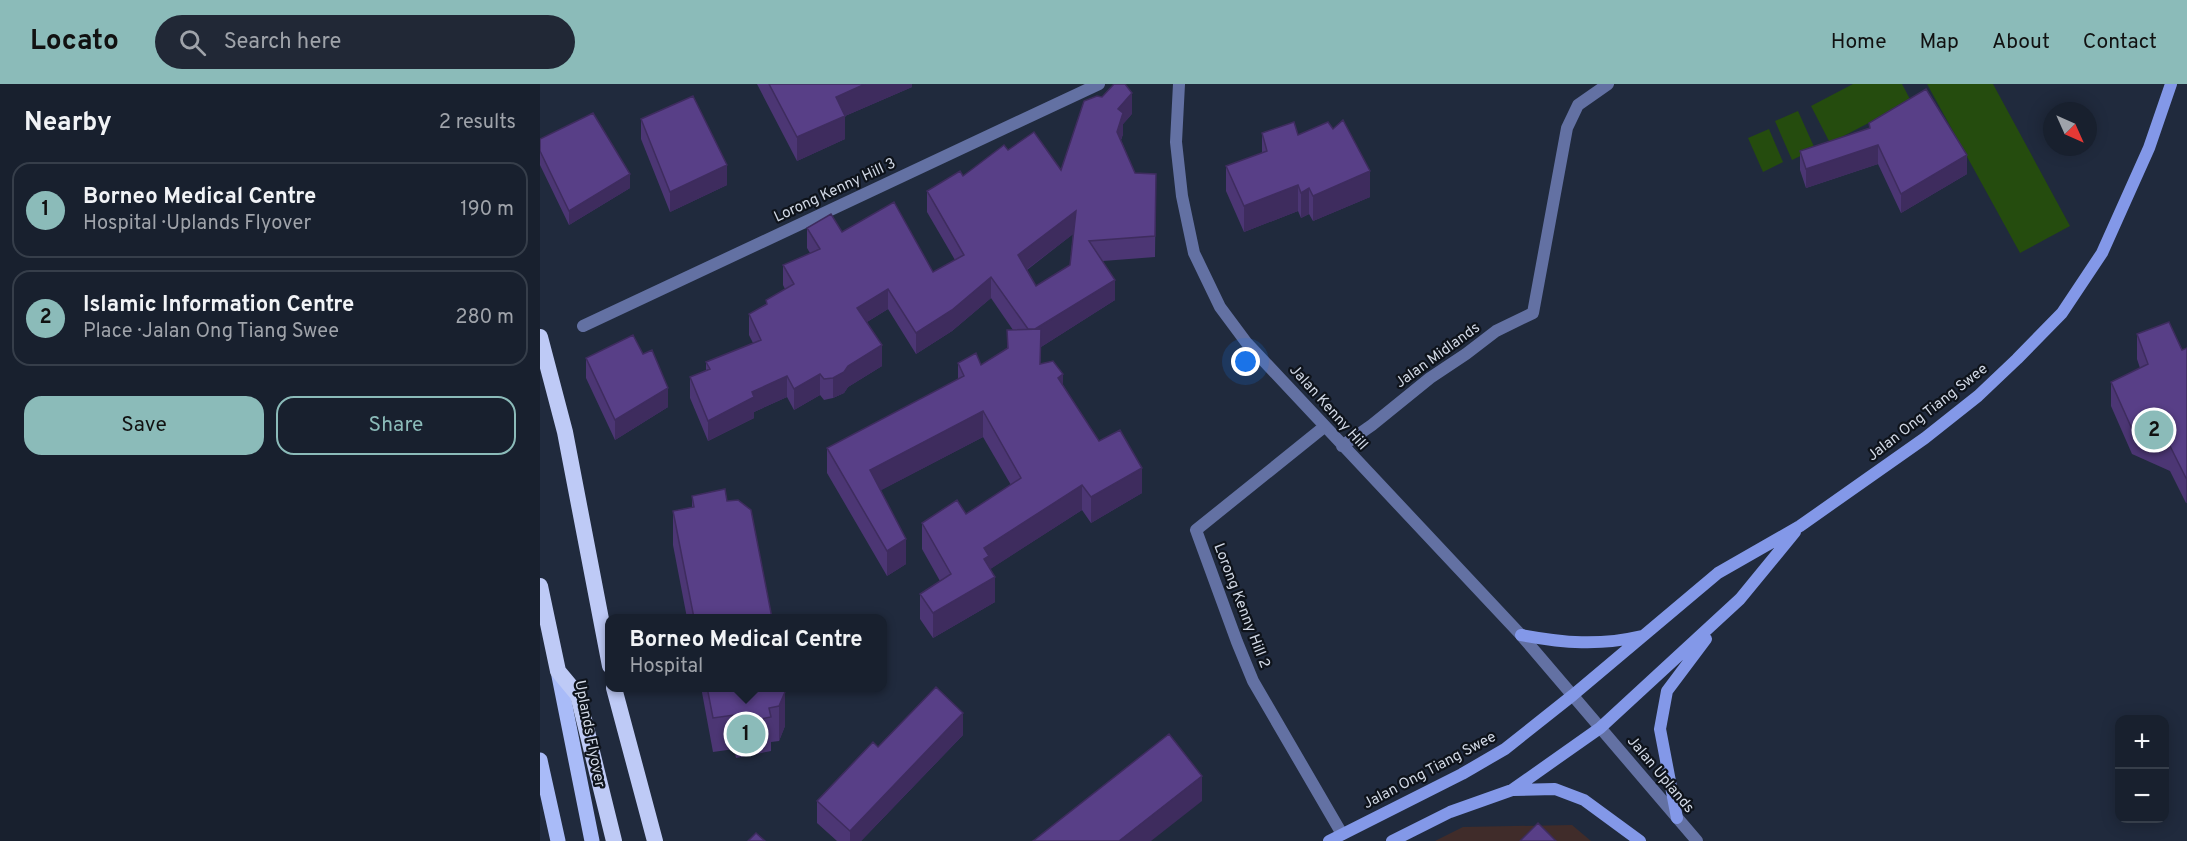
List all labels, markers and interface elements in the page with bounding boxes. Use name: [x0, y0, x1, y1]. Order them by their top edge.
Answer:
search box: [155, 15, 575, 69]
text: Locato: [30, 24, 119, 60]
icon: search: [176, 26, 209, 59]
text: Search here: [224, 29, 341, 56]
text: Home: [1831, 29, 1887, 56]
text: Map: [1920, 29, 1959, 56]
text: About: [1992, 29, 2050, 56]
text: Contact: [2083, 29, 2157, 56]
north arrow: [2043, 102, 2097, 156]
text: Nearby: [24, 107, 112, 140]
text: 2 results: [439, 110, 516, 136]
street label: Lorong Kenny Hill 3: [771, 154, 899, 228]
text: Borneo Medical Centre: [83, 184, 316, 211]
text: 1: [42, 197, 50, 223]
text: 190 m: [460, 197, 514, 223]
text: Hospital · Uplands Flyover: [83, 211, 311, 237]
text: Islamic Information Centre: [83, 292, 354, 319]
text: 2: [39, 305, 52, 331]
text: 280 m: [455, 305, 514, 331]
text: Place · Jalan Ong Tiang Swee: [83, 319, 339, 345]
street label: Jalan Midlands: [1392, 319, 1484, 393]
your location: [1231, 347, 1260, 376]
street label: Jalan Ong Tiang Swee: [1864, 360, 1992, 466]
street label: Jalan Kenny Hill: [1285, 361, 1371, 455]
button: Save: [24, 396, 264, 455]
button: Share: [276, 396, 516, 455]
pin: 2: [2134, 408, 2174, 452]
street label: Lorong Kenny Hill 2: [1208, 541, 1274, 671]
popup: [605, 614, 887, 692]
text: Borneo Medical Centre: [629, 627, 863, 654]
text: Hospital: [629, 654, 703, 680]
street label: Uplands Flyover: [569, 679, 609, 789]
pin: 1: [726, 712, 766, 756]
map controls: [2115, 715, 2169, 823]
button: +: [2115, 715, 2169, 769]
street label: Jalan Ong Tiang Swee: [1360, 728, 1500, 814]
street label: Jalan Uplands: [1622, 732, 1698, 818]
button: −: [2115, 769, 2169, 823]

